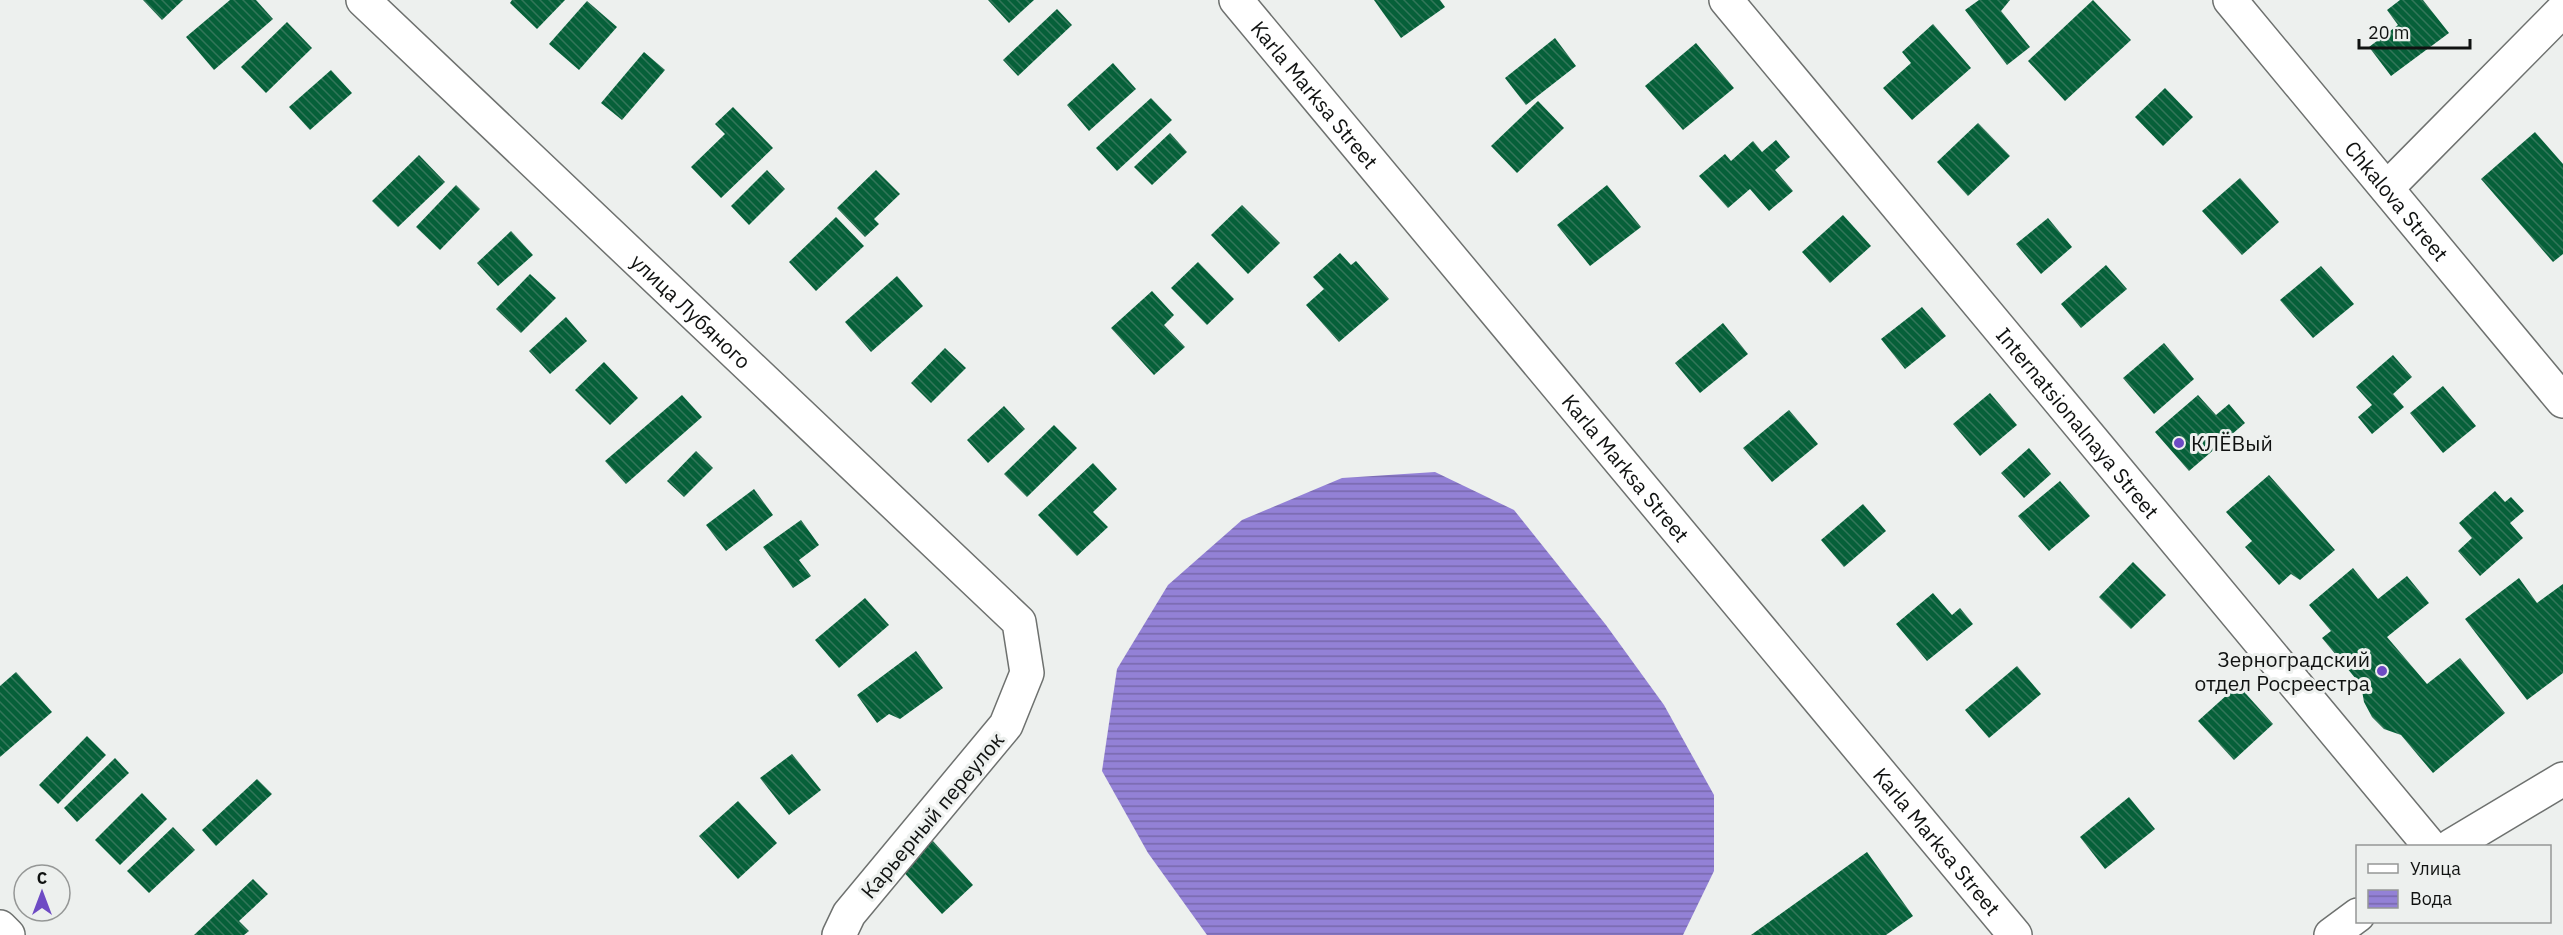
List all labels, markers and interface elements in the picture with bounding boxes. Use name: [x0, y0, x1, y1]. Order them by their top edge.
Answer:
scale bar: [2359, 12, 2470, 50]
street label: Karla Marksa Street: [1245, 15, 1385, 174]
text: 20 m: [2368, 21, 2410, 44]
street label: Chkalova Street: [2339, 135, 2455, 267]
street label: улица Лубяного: [625, 247, 757, 375]
street label: Internatsionalnaya Street: [1990, 321, 2166, 524]
street label: Karla Marksa Street: [1556, 388, 1696, 548]
place label: КЛЁВый: [2191, 429, 2273, 457]
marker: КЛЁВый: [2172, 436, 2186, 450]
place label: Зерноградский отдел Росреестра: [2194, 645, 2370, 697]
marker: Зерноградский отдел Росреестра: [2375, 664, 2389, 678]
street label: Карьерный переулок: [854, 726, 1010, 904]
street label: Karla Marksa Street: [1867, 761, 2007, 921]
legend: [2356, 845, 2551, 923]
text: Улица: [2410, 857, 2461, 880]
north arrow: [12, 863, 72, 923]
text: С: [37, 868, 47, 888]
text: Вода: [2410, 887, 2453, 910]

